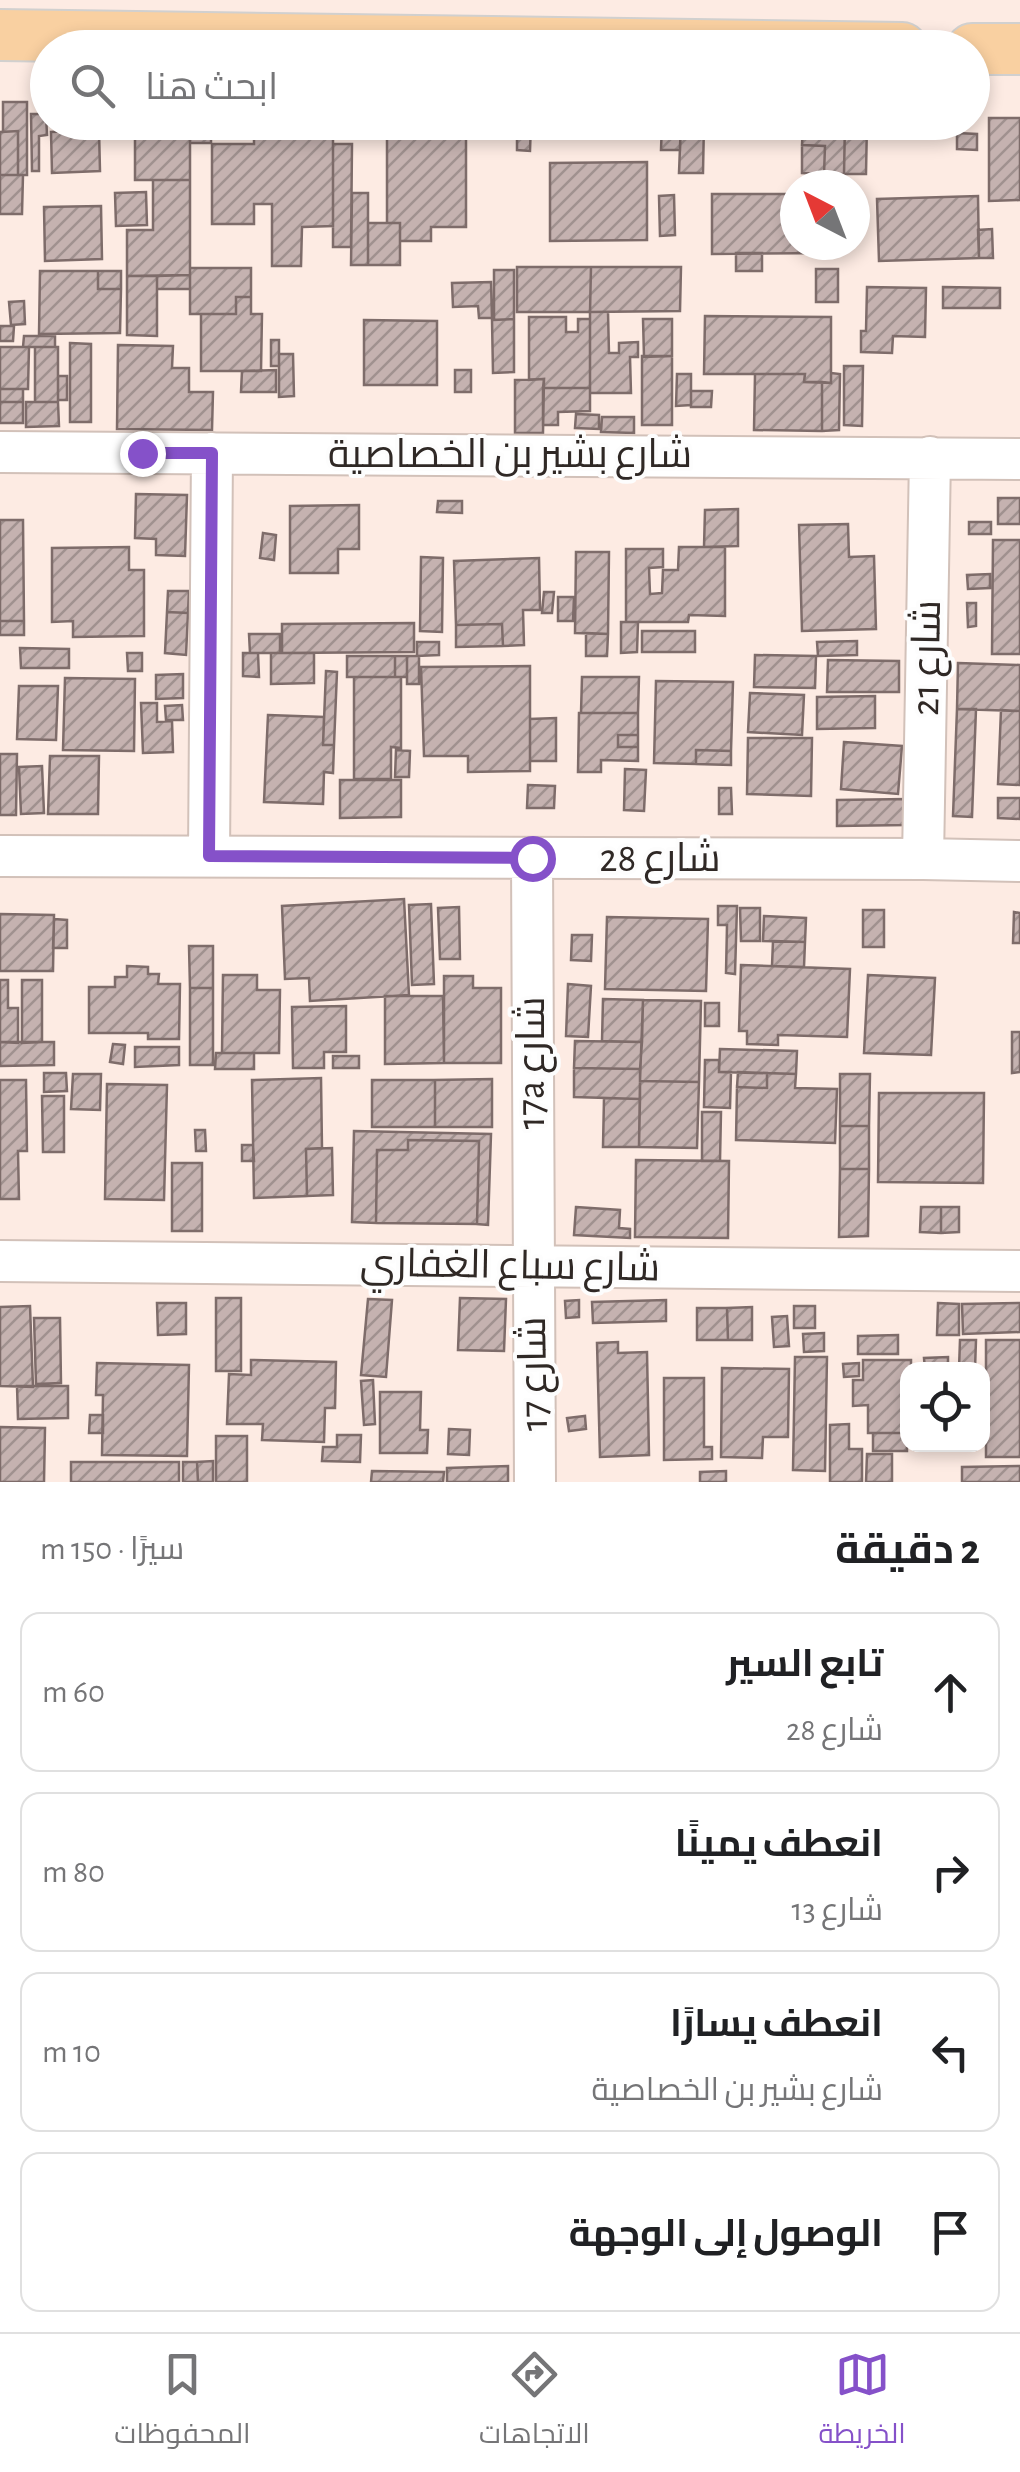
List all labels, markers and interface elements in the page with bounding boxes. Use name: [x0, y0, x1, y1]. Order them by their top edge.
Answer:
search box: [30, 30, 990, 140]
icon: search: [65, 58, 120, 113]
text: ابحث هنا: [145, 69, 278, 107]
north arrow: [780, 170, 870, 260]
route end: [120, 431, 166, 477]
street label: شارع بشير بن الخصاصية: [328, 434, 692, 480]
street label: شارع 21: [905, 600, 953, 716]
route start: [510, 836, 556, 882]
street label: شارع 28: [599, 838, 721, 884]
street label: 17a شارع: [511, 996, 557, 1130]
street label: شارع سباع الغفاري: [359, 1242, 661, 1298]
street label: شارع 17: [512, 1316, 560, 1432]
map controls: [900, 1362, 990, 1452]
button: locate: [900, 1362, 990, 1452]
text: 2 دقيقة: [835, 1529, 980, 1571]
text: سيرًا · 150 m: [40, 1533, 184, 1565]
text: تابع السير: [726, 1646, 883, 1684]
icon: ahead: [923, 1665, 978, 1720]
text: 60 m: [42, 1676, 105, 1708]
text: شارع 28: [786, 1714, 883, 1746]
text: انعطف يمينًا: [675, 1826, 883, 1864]
icon: right: [923, 1845, 978, 1900]
text: 80 m: [42, 1856, 105, 1888]
text: شارع 13: [792, 1894, 883, 1926]
text: انعطف يسارًا: [670, 2006, 883, 2044]
icon: left: [923, 2025, 978, 2080]
text: 10 m: [42, 2036, 101, 2068]
text: شارع بشير بن الخصاصية: [592, 2074, 883, 2106]
icon: arrive: [923, 2205, 978, 2260]
text: الوصول إلى الوجهة: [569, 2216, 883, 2254]
tab: المحفوظات: [114, 2347, 251, 2459]
tab: الاتجاهات: [479, 2347, 590, 2459]
tab: الخريطة: [818, 2347, 906, 2459]

